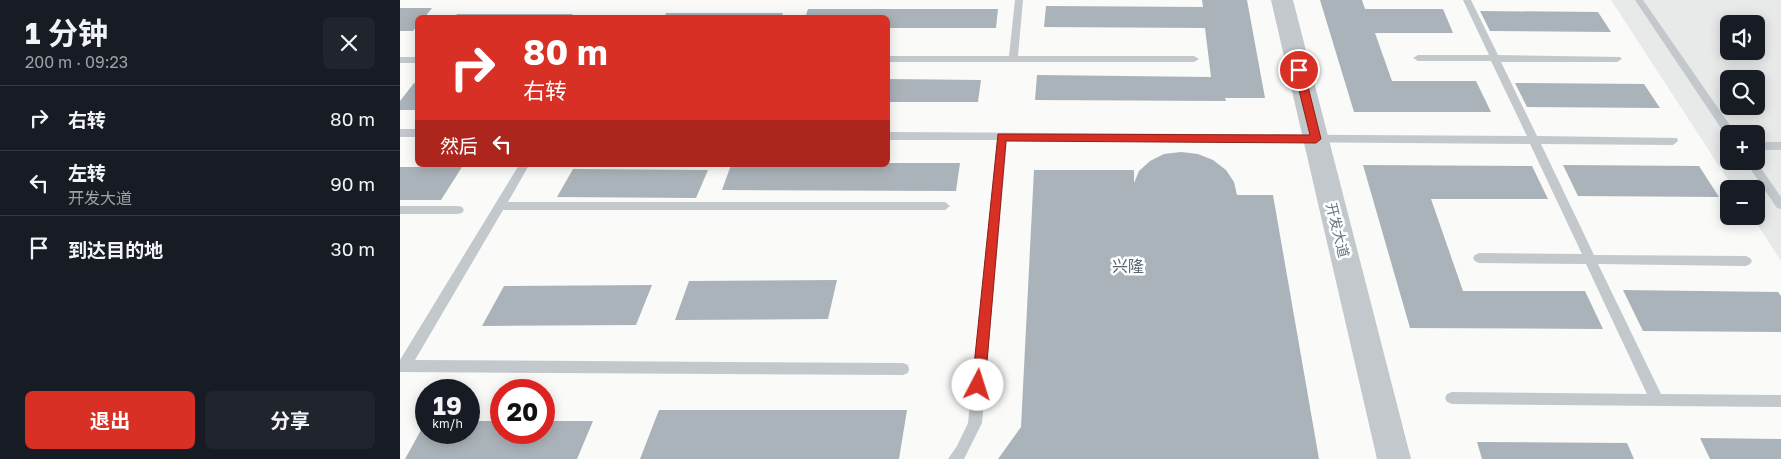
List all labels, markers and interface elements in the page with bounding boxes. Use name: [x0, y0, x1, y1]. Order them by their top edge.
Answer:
text: 1 分钟: [25, 15, 108, 51]
map controls: [1720, 15, 1765, 225]
button: sound: [1720, 15, 1765, 60]
button: close: [323, 17, 375, 69]
text: 80 m: [523, 31, 608, 73]
icon: right: [440, 35, 505, 100]
pin: [1278, 49, 1320, 91]
text: 200 m · 09:23: [25, 52, 128, 72]
icon: arrive: [1285, 56, 1313, 84]
button: search: [1720, 70, 1765, 115]
text: 右转: [523, 77, 567, 104]
icon: right: [25, 104, 53, 132]
text: 80 m: [330, 107, 375, 130]
text: 右转: [68, 108, 106, 131]
button: +: [1720, 125, 1765, 170]
icon: left: [488, 130, 516, 158]
text: 然后: [440, 134, 478, 157]
text: 左转: [68, 161, 106, 184]
icon: left: [25, 169, 53, 197]
text: 90 m: [330, 172, 375, 195]
button: −: [1720, 180, 1765, 225]
text: 开发大道: [68, 188, 132, 208]
street label: 开发大道: [1323, 201, 1353, 259]
icon: arrive: [25, 234, 53, 262]
text: 30 m: [331, 237, 375, 260]
text: 到达目的地: [68, 238, 163, 261]
district label: 兴隆: [1112, 256, 1144, 276]
position arrow: [951, 358, 1003, 410]
speed limit sign: 20: [490, 379, 555, 444]
text: 19: [433, 390, 462, 421]
button: 退出: [25, 391, 195, 449]
button: 分享: [205, 391, 375, 449]
text: km/h: [432, 416, 463, 431]

